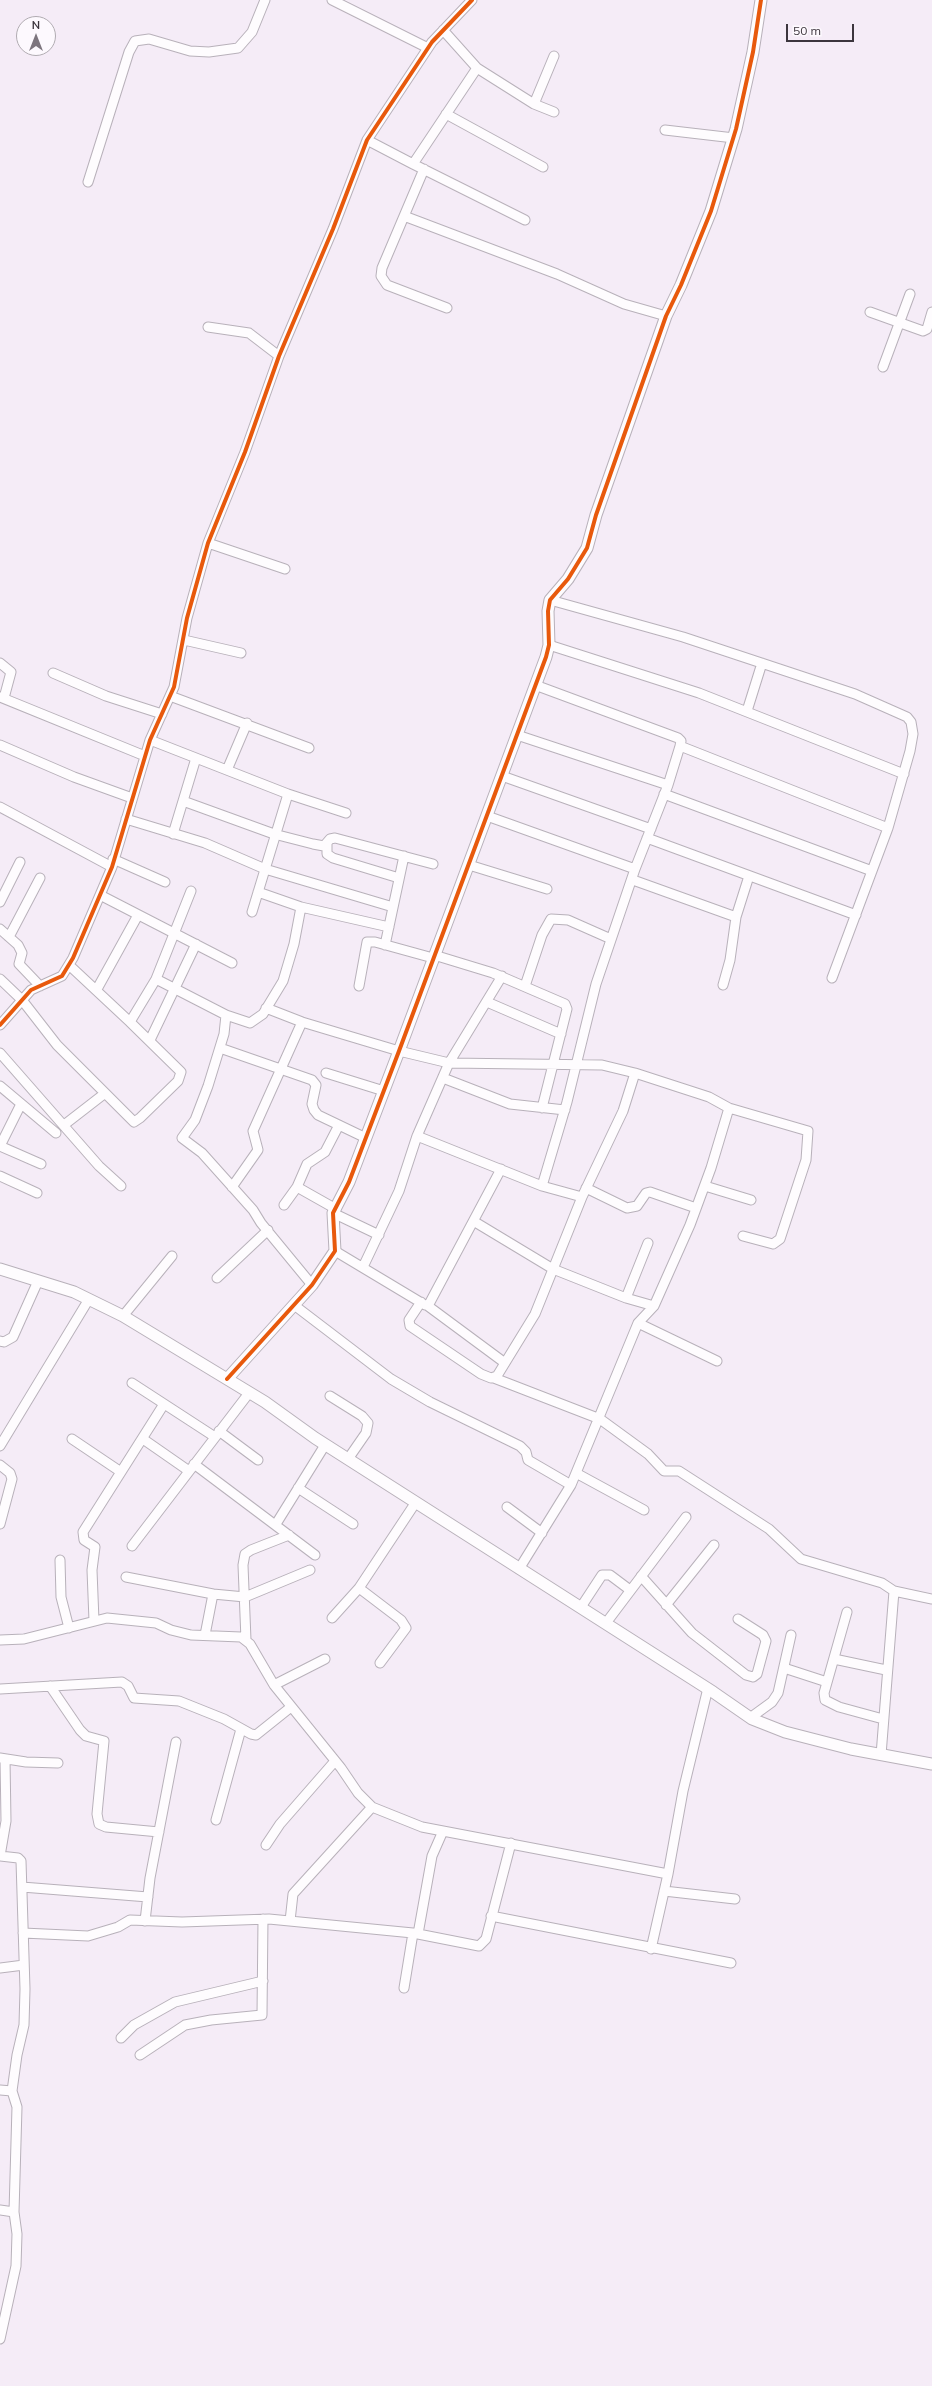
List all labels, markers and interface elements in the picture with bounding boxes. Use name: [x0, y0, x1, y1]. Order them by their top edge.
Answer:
north arrow: [16, 16, 56, 56]
scale bar: [788, 16, 856, 42]
text: N: [32, 18, 40, 32]
text: 50 m: [793, 23, 821, 38]

